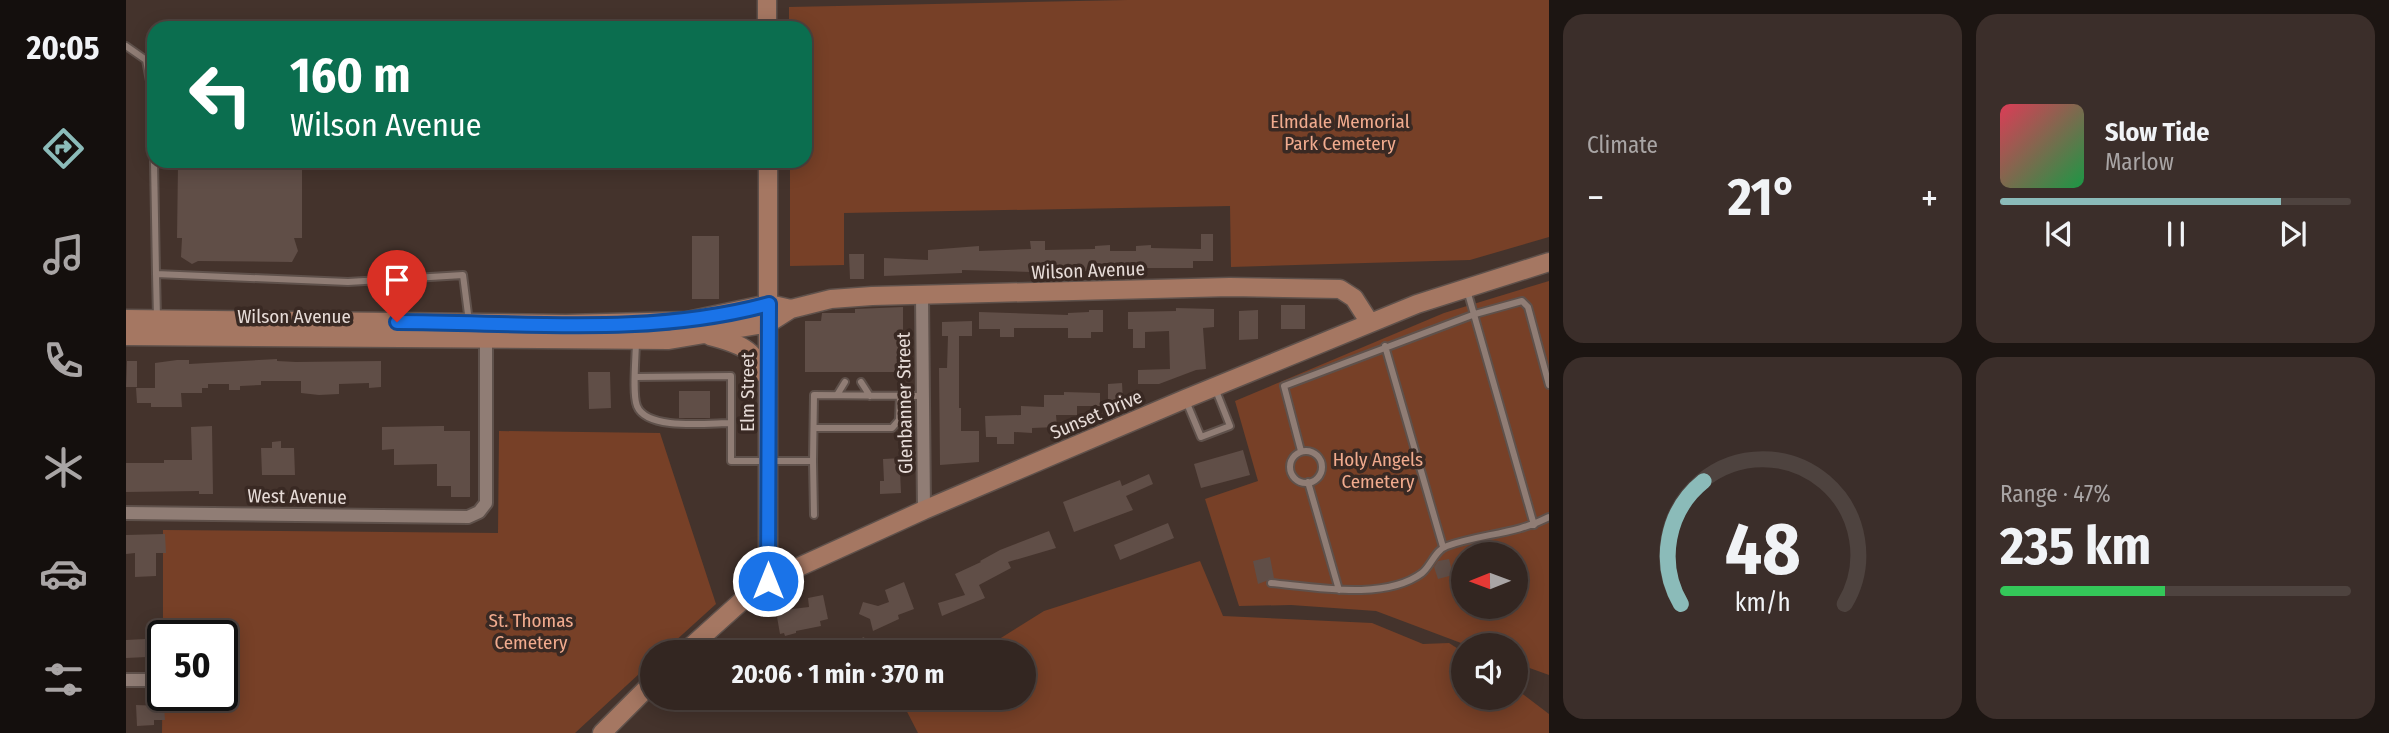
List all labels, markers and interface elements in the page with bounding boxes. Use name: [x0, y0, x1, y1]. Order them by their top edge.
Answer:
text: 20:05: [27, 29, 99, 67]
text: 160 m: [290, 46, 411, 105]
icon: left: [175, 49, 266, 140]
text: Wilson Avenue: [290, 106, 482, 144]
park label: Elmdale Memorial Park Cemetery: [1270, 110, 1410, 155]
text: Slow Tide: [2105, 117, 2209, 148]
icon: directions: [39, 124, 88, 173]
text: Climate: [1587, 131, 1658, 159]
text: Marlow: [2105, 148, 2174, 176]
text: 21°: [1728, 166, 1797, 229]
text: −: [1587, 175, 1604, 221]
text: +: [1921, 175, 1938, 221]
icon: previous: [2040, 215, 2078, 253]
icon: pause: [2157, 215, 2195, 253]
icon: next: [2274, 215, 2312, 253]
icon: music: [39, 230, 88, 279]
pin: [367, 250, 427, 322]
street label: Wilson Avenue: [1031, 257, 1145, 284]
icon: arrive: [378, 261, 416, 299]
street label: Wilson Avenue: [237, 305, 351, 328]
street label: Glenbanner Street: [892, 331, 917, 474]
icon: phone: [39, 336, 88, 385]
street label: Elm Street: [736, 351, 759, 432]
street label: Sunset Drive: [1047, 385, 1146, 444]
icon: climate: [39, 443, 88, 492]
park label: Holy Angels Cemetery: [1333, 448, 1423, 493]
text: Range · 47%: [2000, 480, 2111, 508]
street label: West Avenue: [247, 484, 347, 509]
text: 48: [1725, 506, 1800, 593]
text: 235 km: [2000, 515, 2151, 578]
north arrow: [1451, 542, 1528, 620]
map controls: [1451, 542, 1528, 710]
position arrow: [731, 544, 805, 618]
icon: car: [39, 549, 88, 598]
text: km/h: [1735, 588, 1790, 618]
park label: St. Thomas Cemetery: [489, 609, 573, 654]
speed limit sign: 50: [147, 620, 238, 711]
button: sound: [1451, 633, 1528, 710]
icon: filters: [39, 655, 88, 704]
text: 20:06 · 1 min · 370 m: [732, 659, 944, 690]

